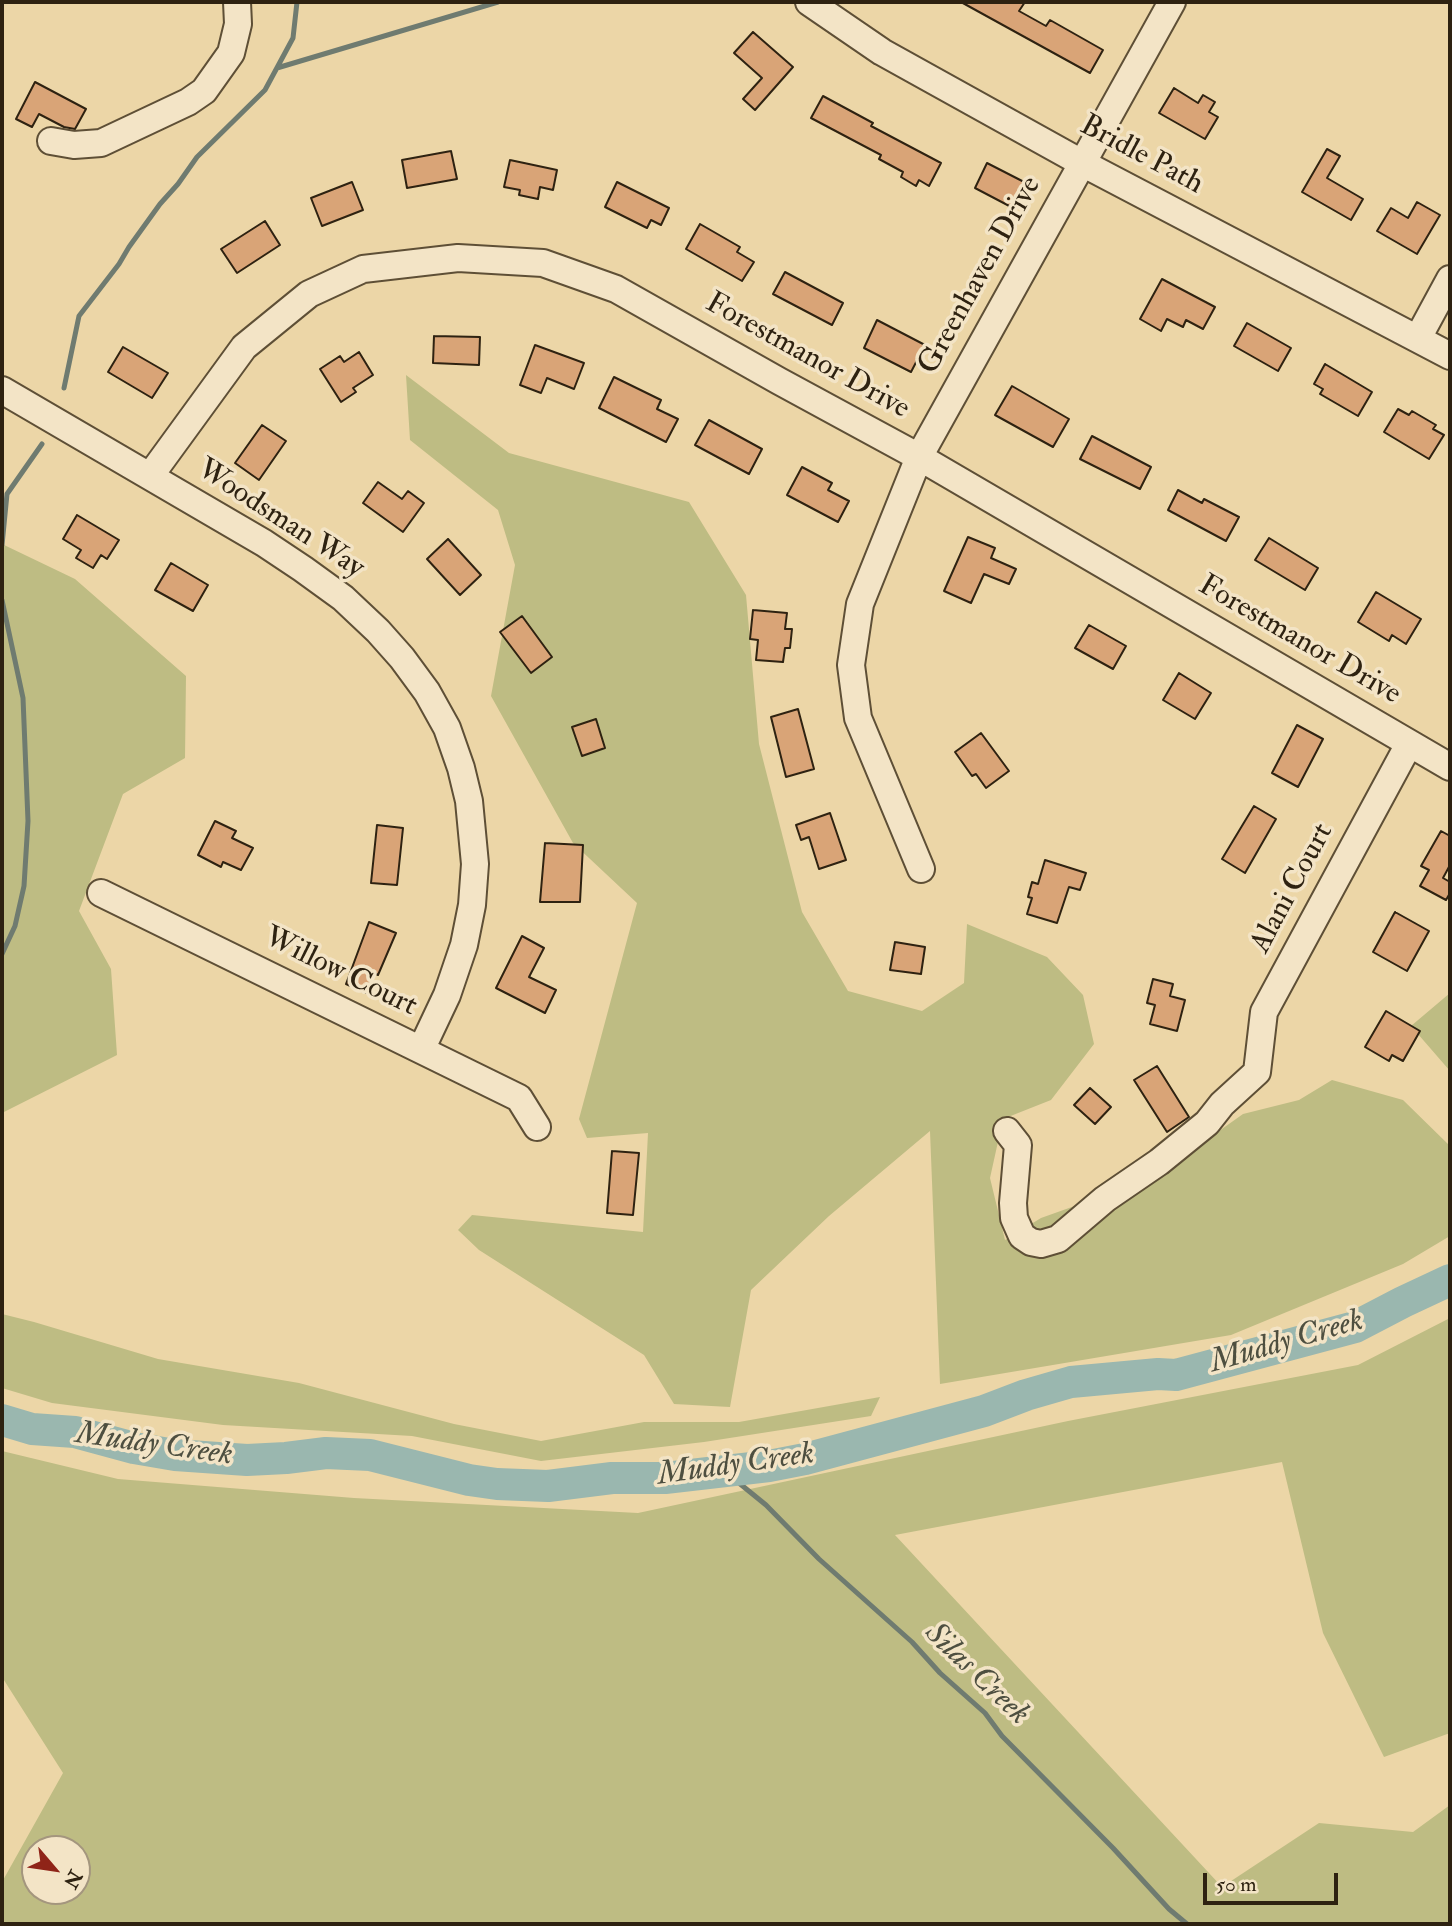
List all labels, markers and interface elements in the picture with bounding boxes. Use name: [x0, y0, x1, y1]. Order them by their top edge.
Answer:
street label: Bridle Path: [1073, 109, 1209, 203]
street label: Greenhaven Drive: [912, 171, 1050, 381]
street label: Forestmanor Drive: [699, 286, 915, 428]
street label: Woodsman Way: [190, 453, 370, 587]
street label: Forestmanor Drive: [1191, 568, 1407, 714]
street label: Alani Court: [1244, 818, 1342, 960]
street label: Willow Court: [258, 921, 422, 1025]
water label: Muddy Creek: [1206, 1303, 1368, 1383]
water label: Muddy Creek: [73, 1416, 235, 1476]
water label: Muddy Creek: [655, 1436, 817, 1496]
water label: Silas Creek: [915, 1616, 1037, 1734]
north arrow: [21, 1835, 91, 1905]
scale bar: [1207, 1860, 1342, 1904]
text: N: [58, 1866, 87, 1892]
text: 50 m: [1216, 1871, 1257, 1898]

